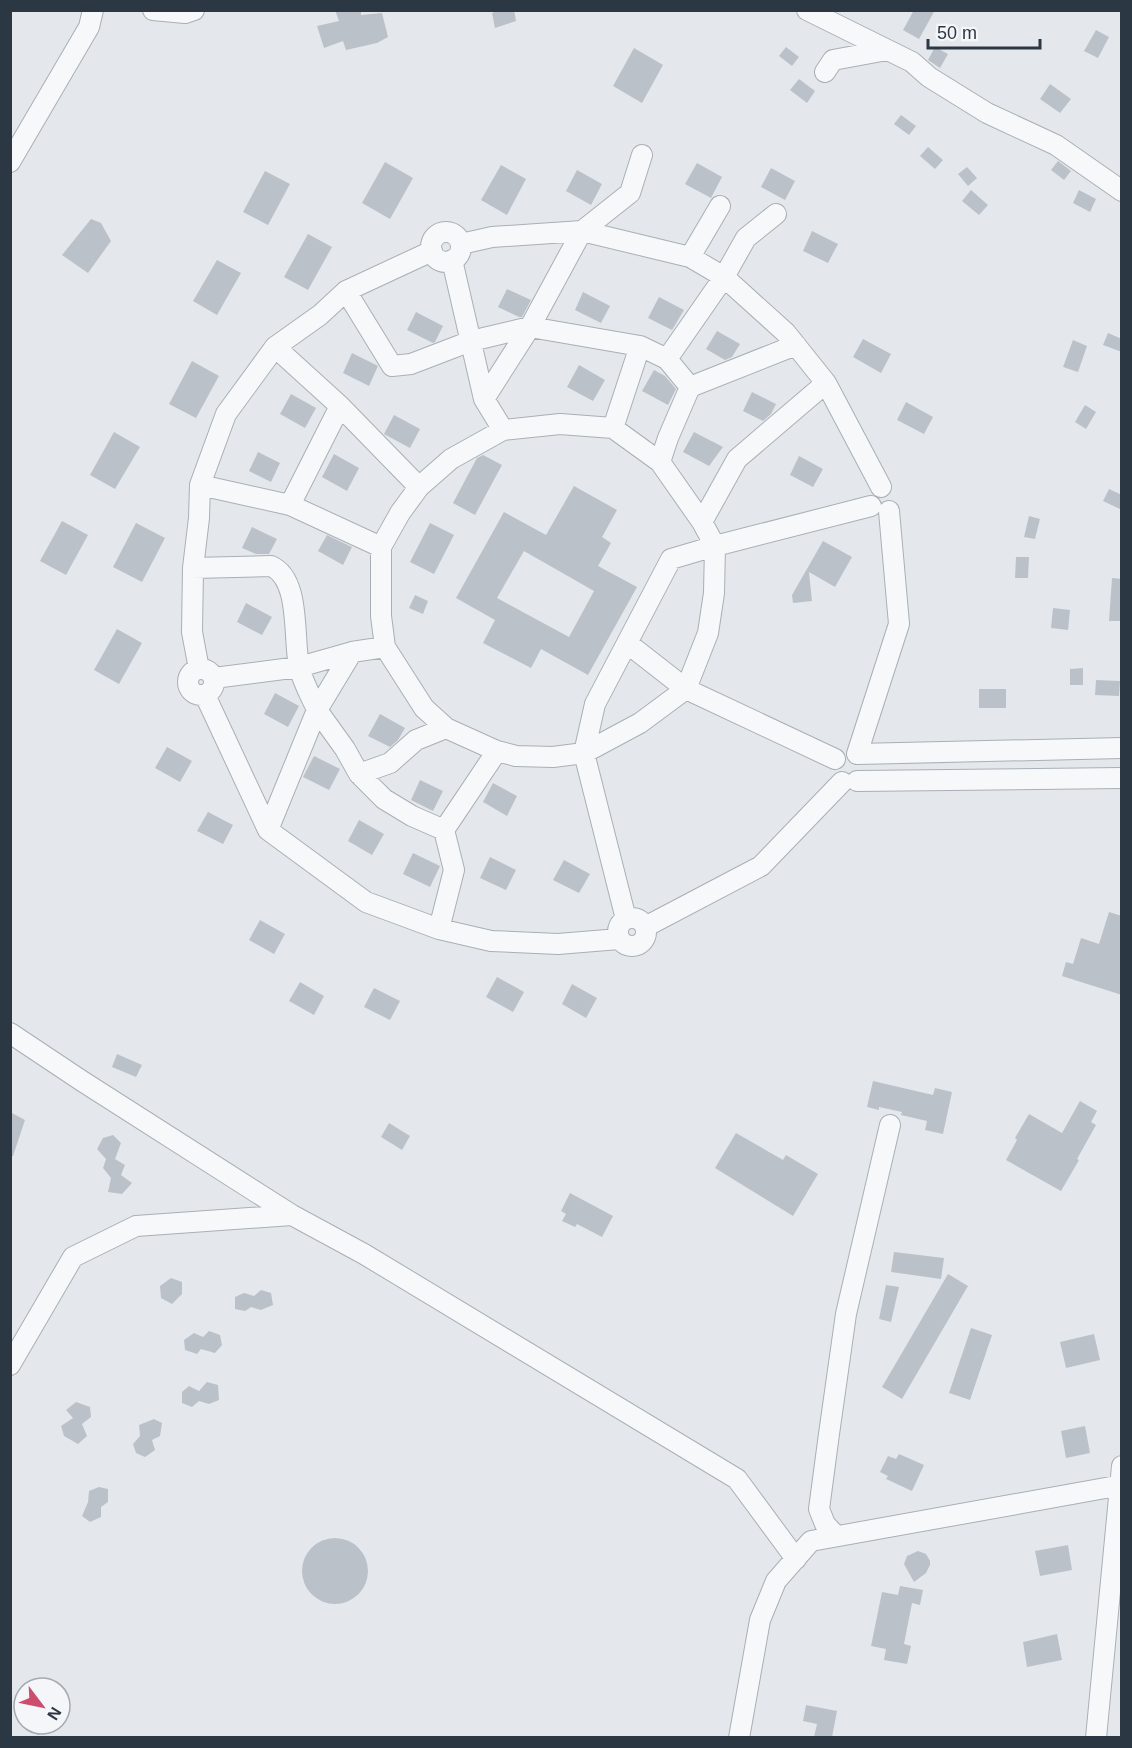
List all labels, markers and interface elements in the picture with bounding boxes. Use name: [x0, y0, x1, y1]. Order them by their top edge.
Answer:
scale bar: [928, 12, 1040, 50]
text: 50 m: [937, 23, 977, 43]
north arrow: [12, 1676, 72, 1736]
text: N: [44, 1704, 65, 1723]

